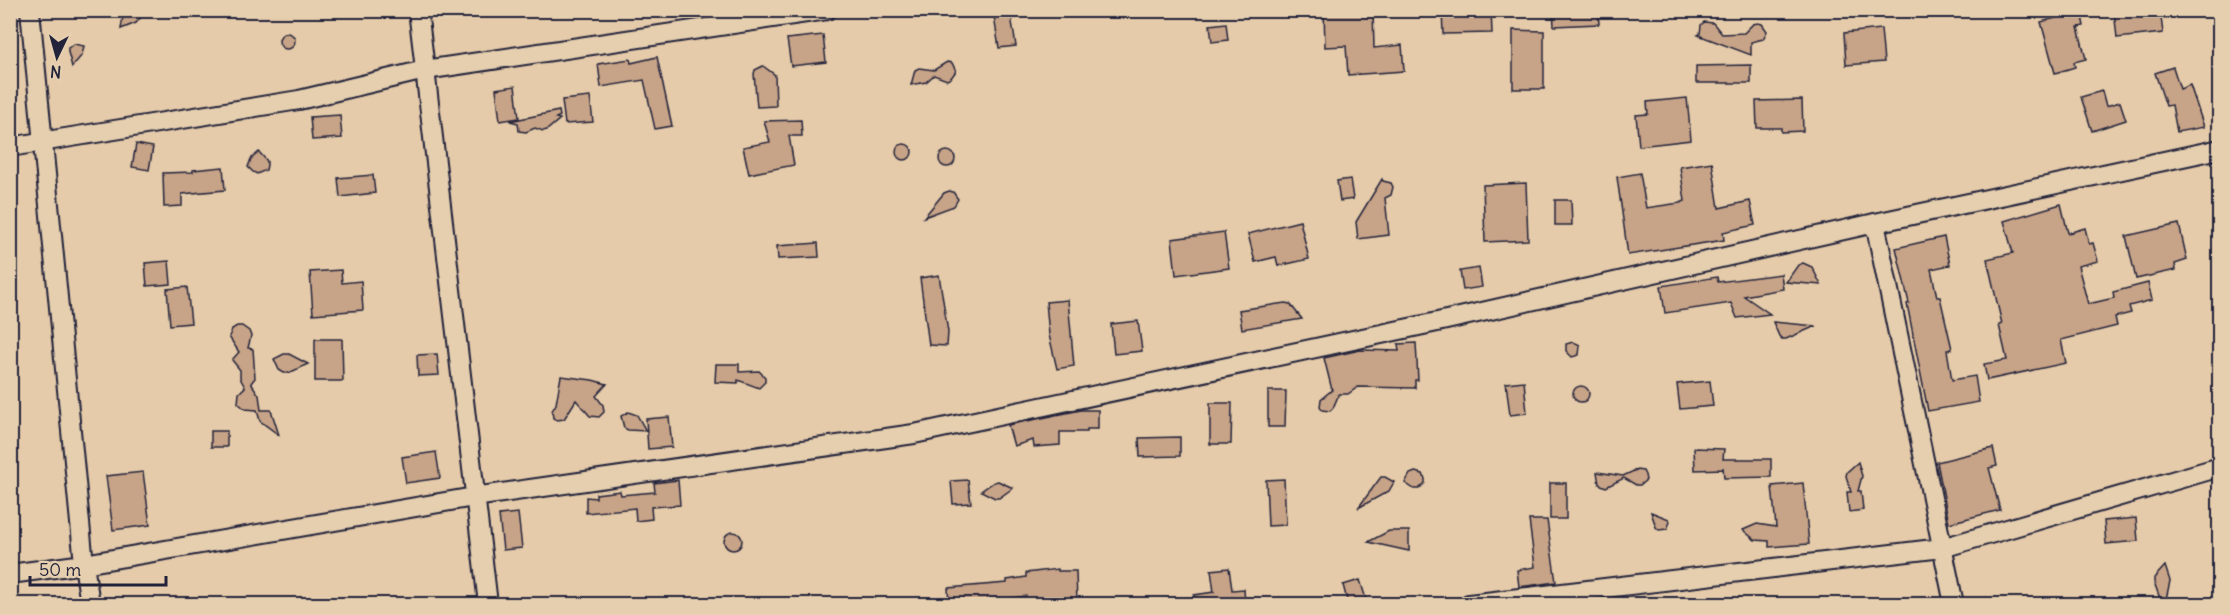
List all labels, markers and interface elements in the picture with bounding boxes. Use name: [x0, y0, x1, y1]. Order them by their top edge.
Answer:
north arrow: [27, 27, 87, 87]
text: N: [49, 61, 62, 82]
scale bar: [30, 549, 166, 587]
text: 50 m: [39, 558, 81, 581]

